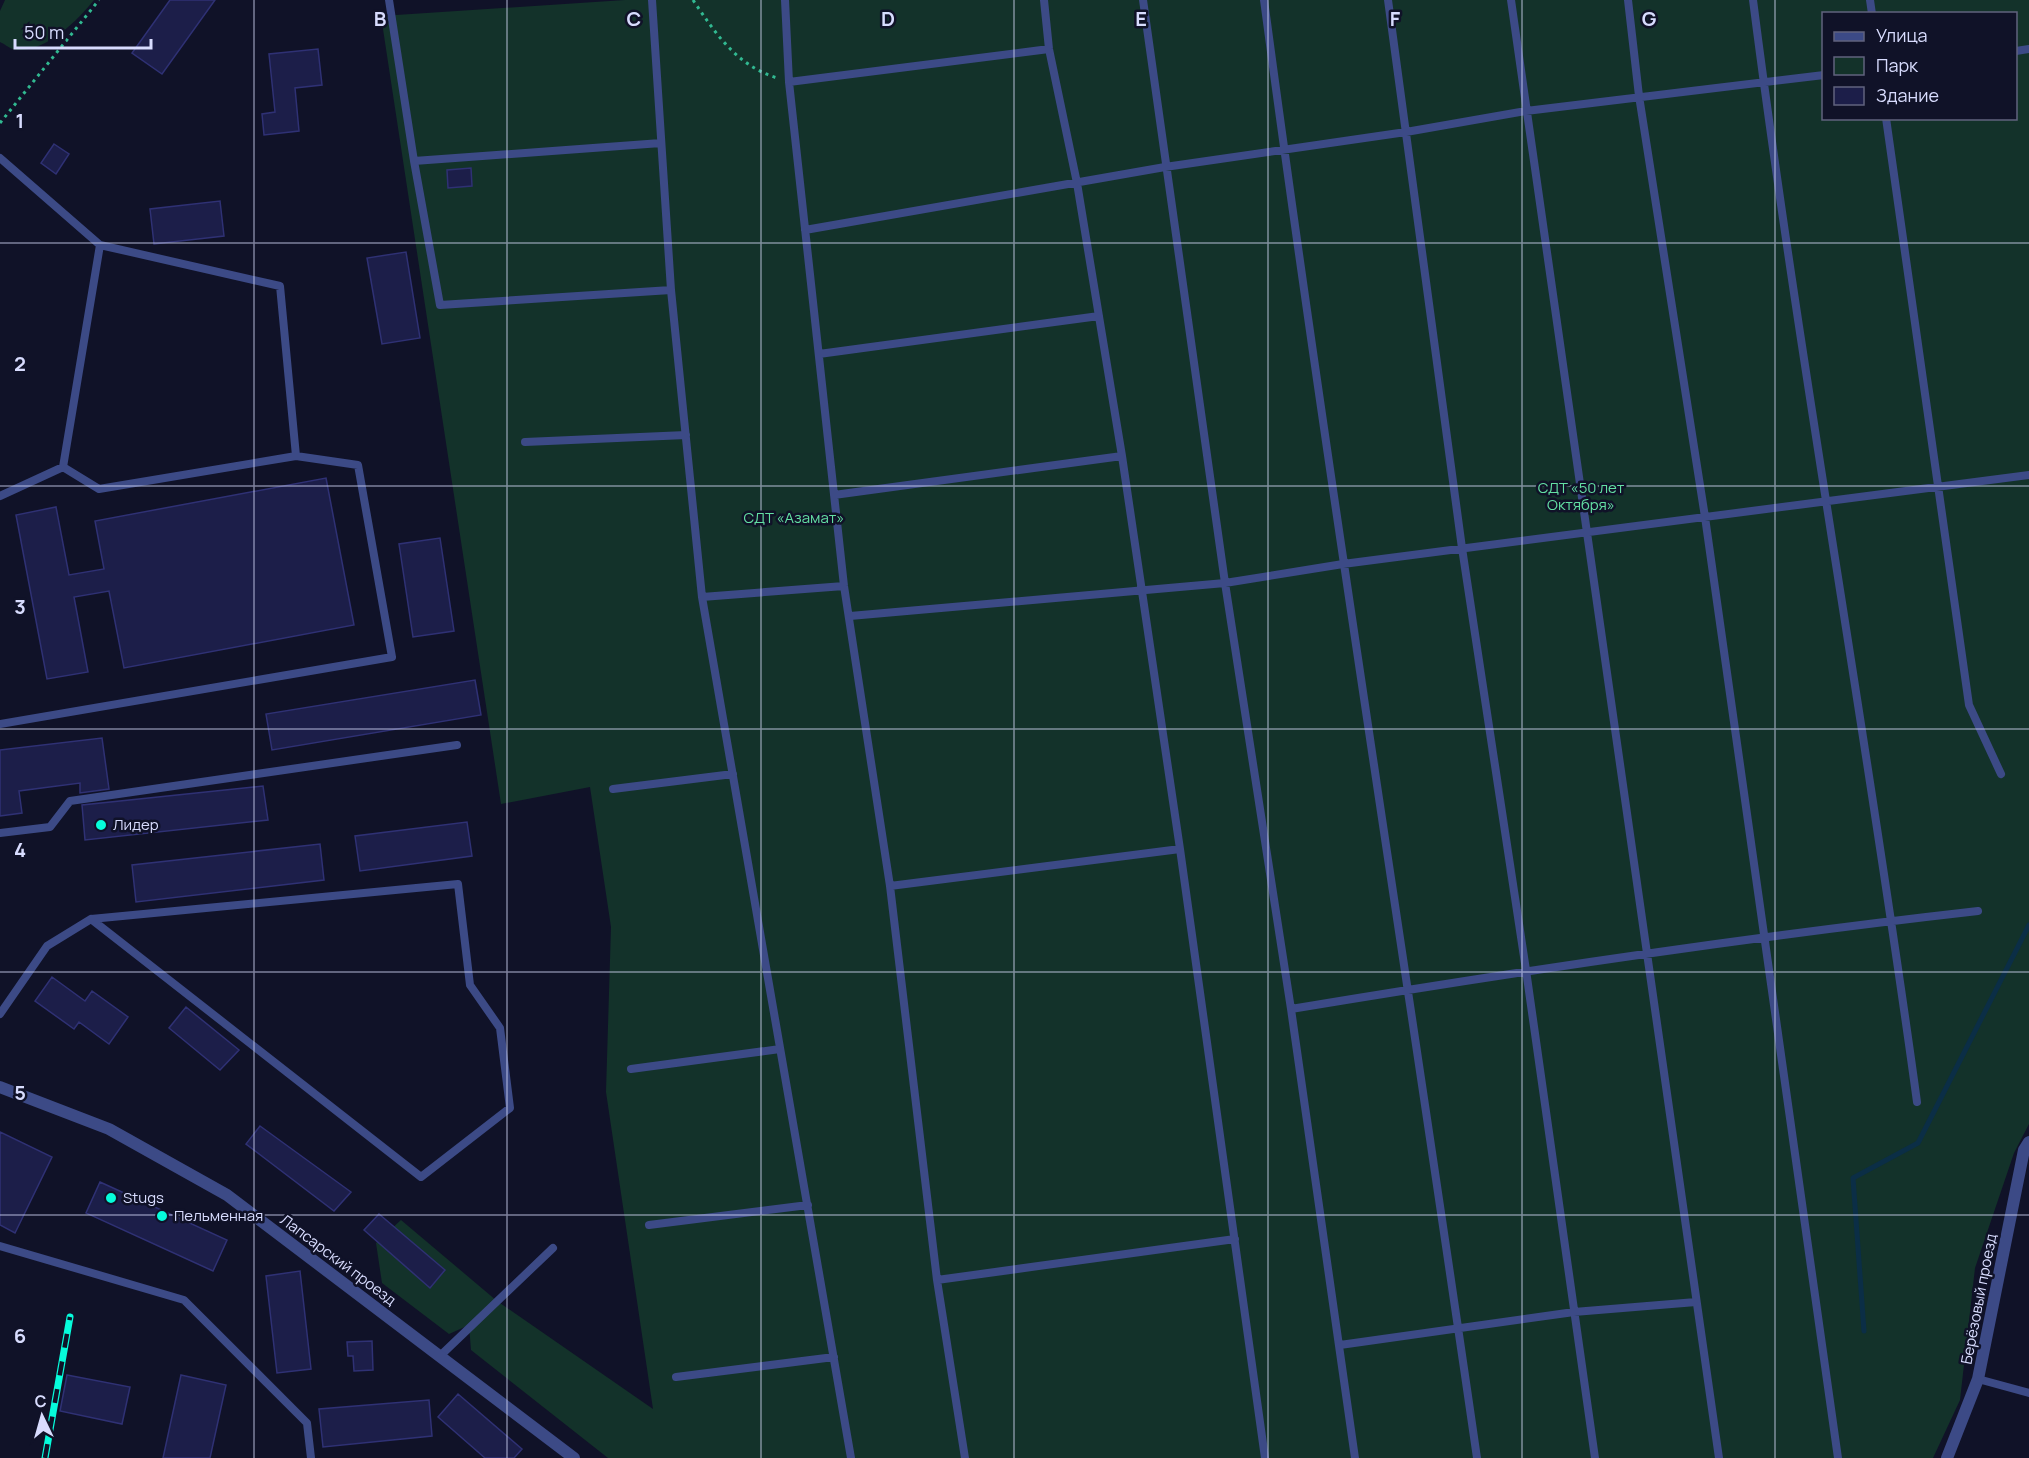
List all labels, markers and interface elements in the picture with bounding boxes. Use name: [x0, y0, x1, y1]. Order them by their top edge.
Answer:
text: B: [374, 5, 387, 32]
text: C: [627, 5, 641, 32]
text: D: [881, 5, 895, 32]
text: E: [1135, 5, 1147, 32]
text: F: [1390, 5, 1401, 32]
text: G: [1642, 5, 1657, 32]
scale bar: [15, 12, 152, 50]
legend: [1822, 12, 2017, 120]
text: 50 m: [24, 20, 64, 44]
text: Улица: [1876, 23, 1928, 47]
text: Парк: [1876, 53, 1919, 77]
text: Здание: [1876, 83, 1939, 107]
text: 1: [16, 107, 24, 134]
text: 2: [14, 350, 26, 377]
park label: СДТ «50 лет Октября»: [1538, 477, 1625, 515]
park label: СДТ «Азамат»: [744, 507, 844, 528]
text: 3: [14, 593, 26, 620]
place label: Лидер: [113, 814, 159, 835]
marker: Лидер: [94, 818, 108, 832]
text: 4: [14, 836, 26, 863]
text: 5: [14, 1079, 26, 1106]
place label: Stugs: [123, 1187, 164, 1208]
marker: Stugs: [104, 1191, 118, 1205]
place label: Пельменная: [174, 1205, 263, 1226]
marker: Пельменная: [155, 1209, 169, 1223]
street label: Лапсарский проезд: [276, 1209, 401, 1310]
street label: Берёзовый проезд: [1956, 1232, 2001, 1366]
text: 6: [14, 1322, 26, 1349]
north arrow: [12, 1386, 72, 1446]
text: С: [34, 1390, 48, 1413]

